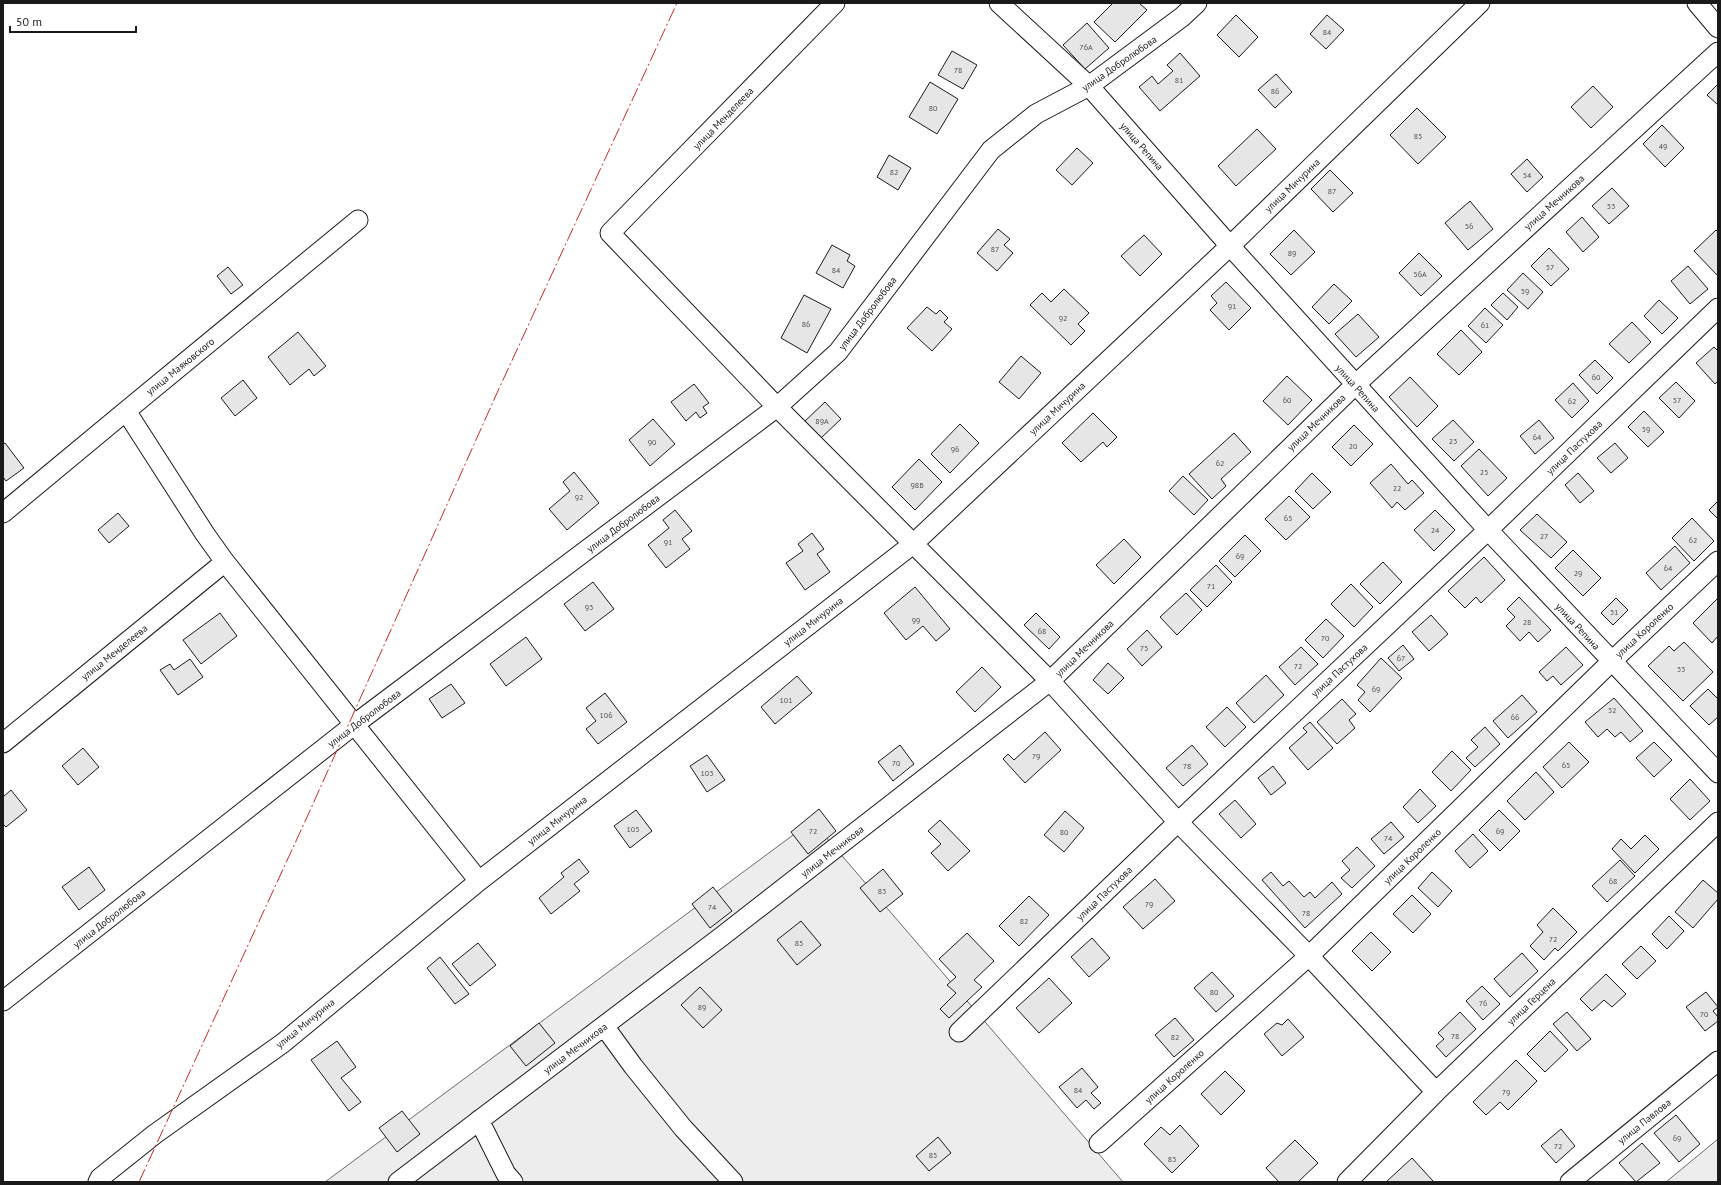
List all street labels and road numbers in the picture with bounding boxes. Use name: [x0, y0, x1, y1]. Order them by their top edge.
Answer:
street label: улица Добролюбова: [1079, 33, 1159, 94]
street label: улица Менделеева: [690, 84, 756, 152]
street label: улица Репина: [1117, 120, 1166, 173]
street label: улица Мичурина: [1262, 156, 1323, 215]
street label: улица Мечникова: [1521, 172, 1587, 233]
street label: улица Добролюбова: [836, 274, 899, 353]
street label: улица Маяковского: [144, 335, 217, 398]
street label: улица Репина: [1333, 362, 1382, 415]
street label: улица Мичурина: [1026, 379, 1088, 438]
street label: улица Мечникова: [1284, 391, 1349, 454]
street label: улица Пастухова: [1544, 417, 1605, 477]
street label: улица Добролюбова: [584, 492, 663, 555]
street label: улица Мичурина: [781, 594, 846, 649]
street label: улица Репина: [1553, 600, 1603, 653]
street label: улица Короленко: [1612, 600, 1676, 661]
street label: улица Мечникова: [1052, 617, 1117, 680]
street label: улица Менделеева: [78, 622, 150, 683]
street label: улица Пастухова: [1308, 641, 1370, 700]
street label: улица Добролюбова: [325, 687, 404, 750]
street label: улица Мичурина: [525, 793, 590, 848]
street label: улица Мечникова: [798, 823, 867, 880]
street label: улица Короленко: [1381, 826, 1444, 887]
street label: улица Пастухова: [1074, 863, 1135, 923]
street label: улица Добролюбова: [70, 886, 148, 951]
street label: улица Герцена: [1504, 975, 1558, 1028]
street label: улица Мичурина: [273, 996, 338, 1051]
street label: улица Мечникова: [541, 1020, 610, 1077]
street label: улица Короленко: [1142, 1046, 1207, 1106]
street label: улица Павлова: [1615, 1096, 1674, 1147]

